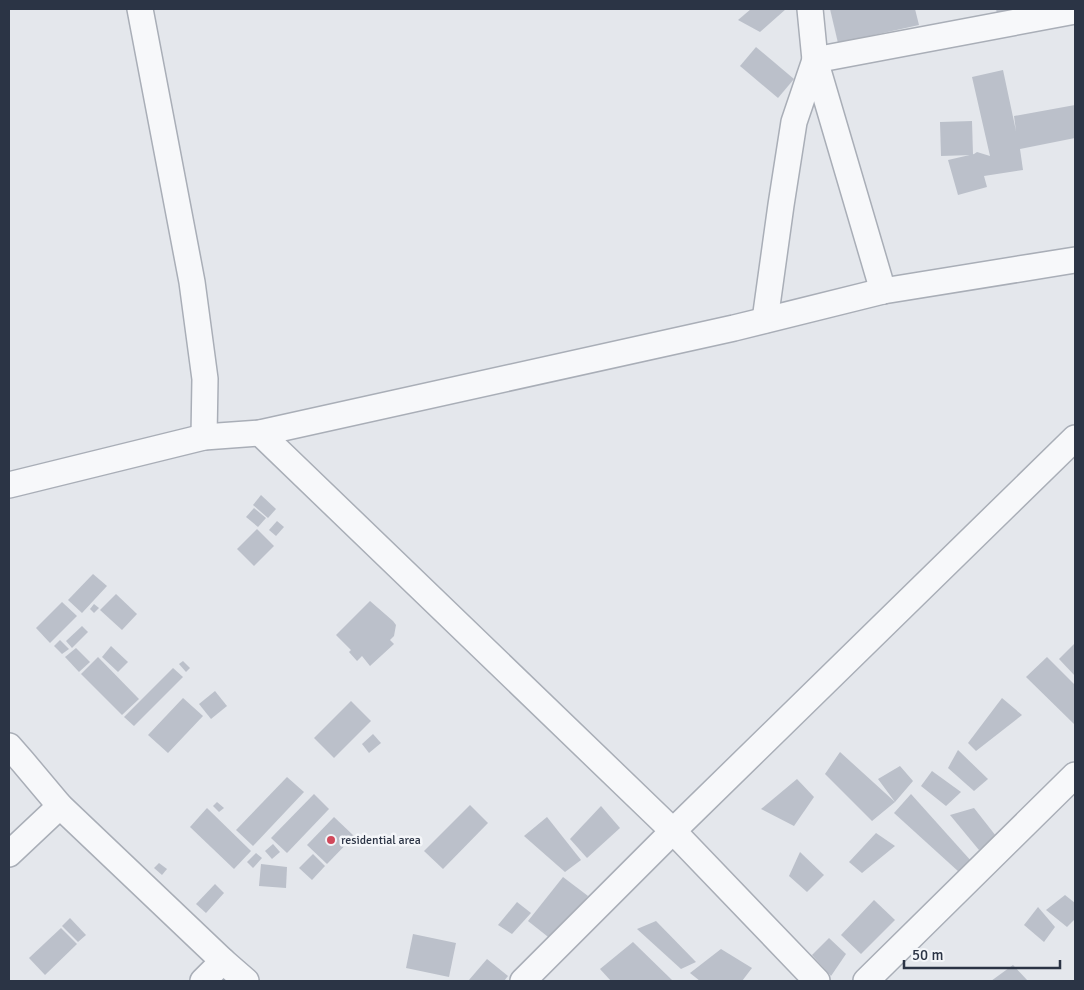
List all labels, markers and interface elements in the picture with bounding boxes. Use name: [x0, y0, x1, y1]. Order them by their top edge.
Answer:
place label: residential area: [341, 833, 421, 848]
marker: residential area: [325, 834, 337, 846]
scale bar: [904, 938, 1060, 970]
text: 50 m: [912, 946, 943, 964]

